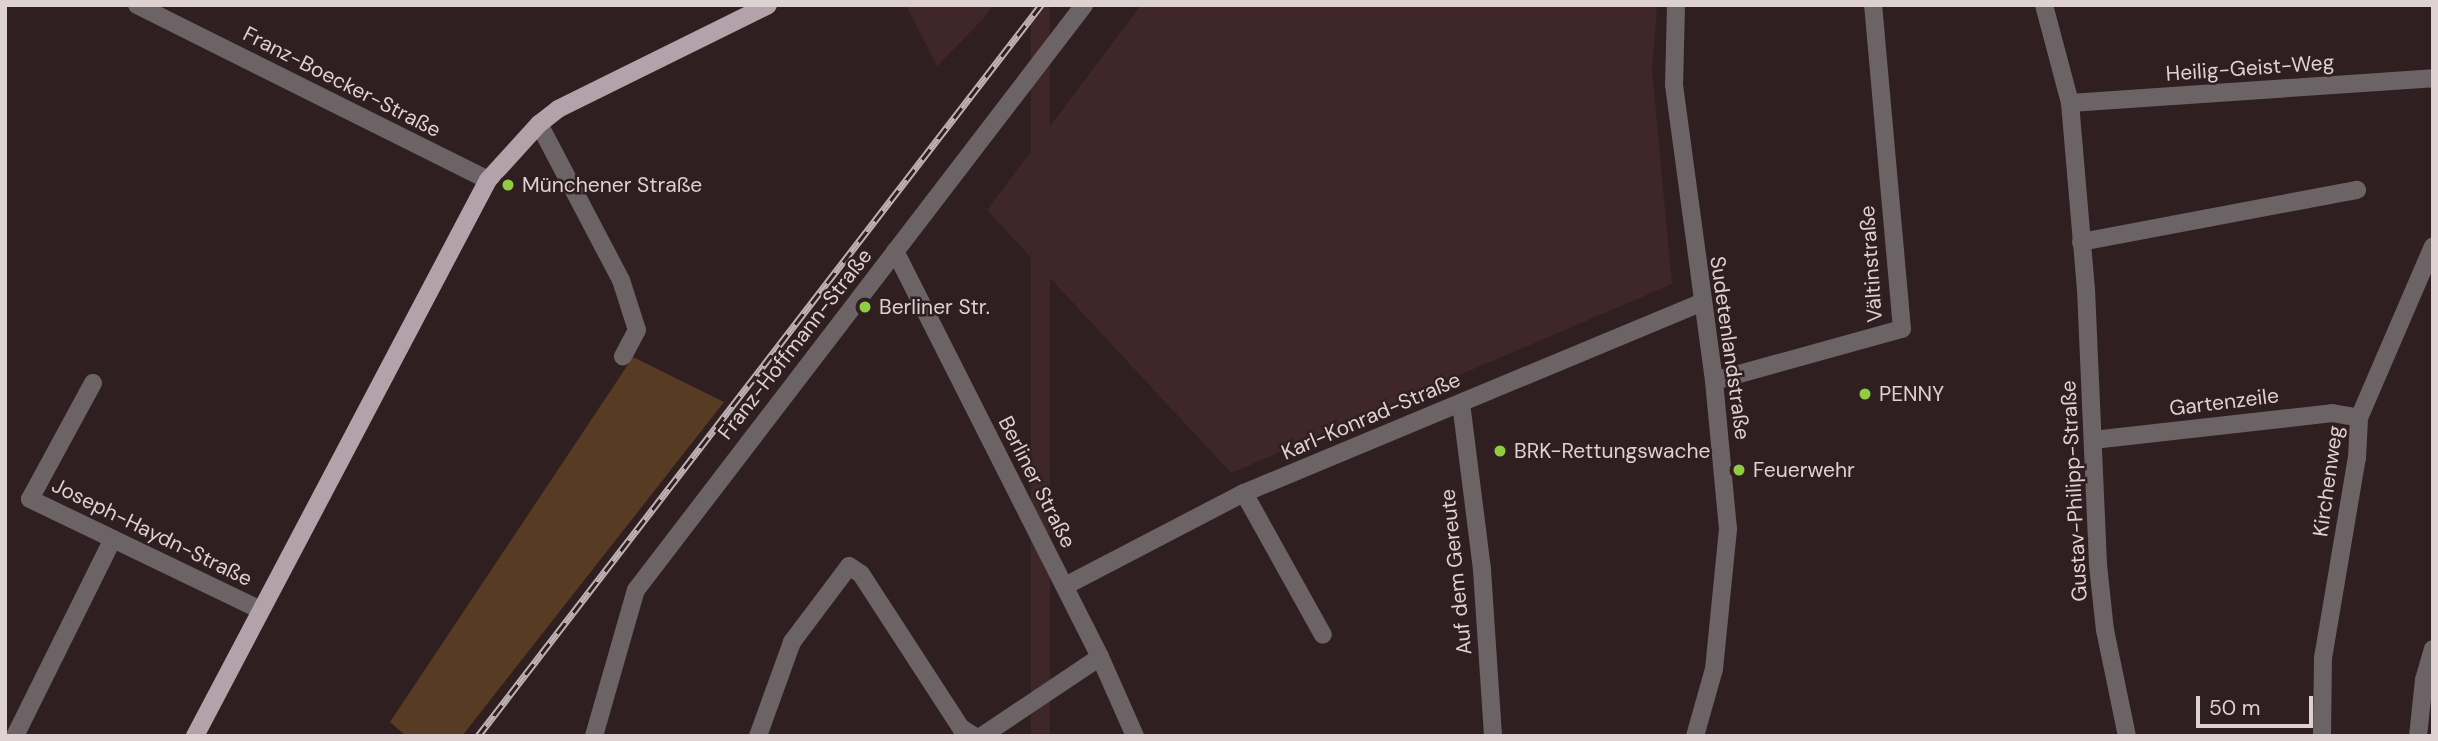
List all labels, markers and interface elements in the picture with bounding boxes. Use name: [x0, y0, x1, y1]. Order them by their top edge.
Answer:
street label: Franz-Boecker-Straße: [239, 21, 445, 143]
street label: Heilig-Geist-Weg: [2165, 50, 2335, 86]
place label: Münchener Straße: [522, 172, 702, 198]
marker: Münchener Straße: [500, 177, 516, 193]
street label: Vältinstraße: [1854, 205, 1888, 323]
street label: Franz-Hoffmann-Straße: [713, 244, 877, 444]
street label: Sudetenlandstraße: [1705, 255, 1755, 441]
place label: Berliner Str.: [879, 294, 990, 320]
marker: Berliner Str.: [857, 299, 873, 315]
street label: Karl-Konrad-Straße: [1278, 367, 1464, 465]
street label: Gustav-Philipp-Straße: [2056, 380, 2092, 602]
place label: PENNY: [1879, 381, 1944, 407]
street label: Gartenzeile: [2168, 383, 2280, 421]
marker: PENNY: [1857, 386, 1873, 402]
street label: Berliner Straße: [993, 412, 1081, 552]
street label: Kirchenweg: [2308, 424, 2348, 538]
place label: BRK-Rettungswache: [1514, 438, 1710, 464]
marker: BRK-Rettungswache: [1492, 443, 1508, 459]
place label: Feuerwehr: [1753, 457, 1855, 483]
marker: Feuerwehr: [1731, 462, 1747, 478]
street label: Joseph-Haydn-Straße: [48, 472, 256, 592]
street label: Auf dem Gereute: [1435, 488, 1477, 656]
scale bar: [2200, 682, 2317, 726]
text: 50 m: [2209, 694, 2260, 722]

